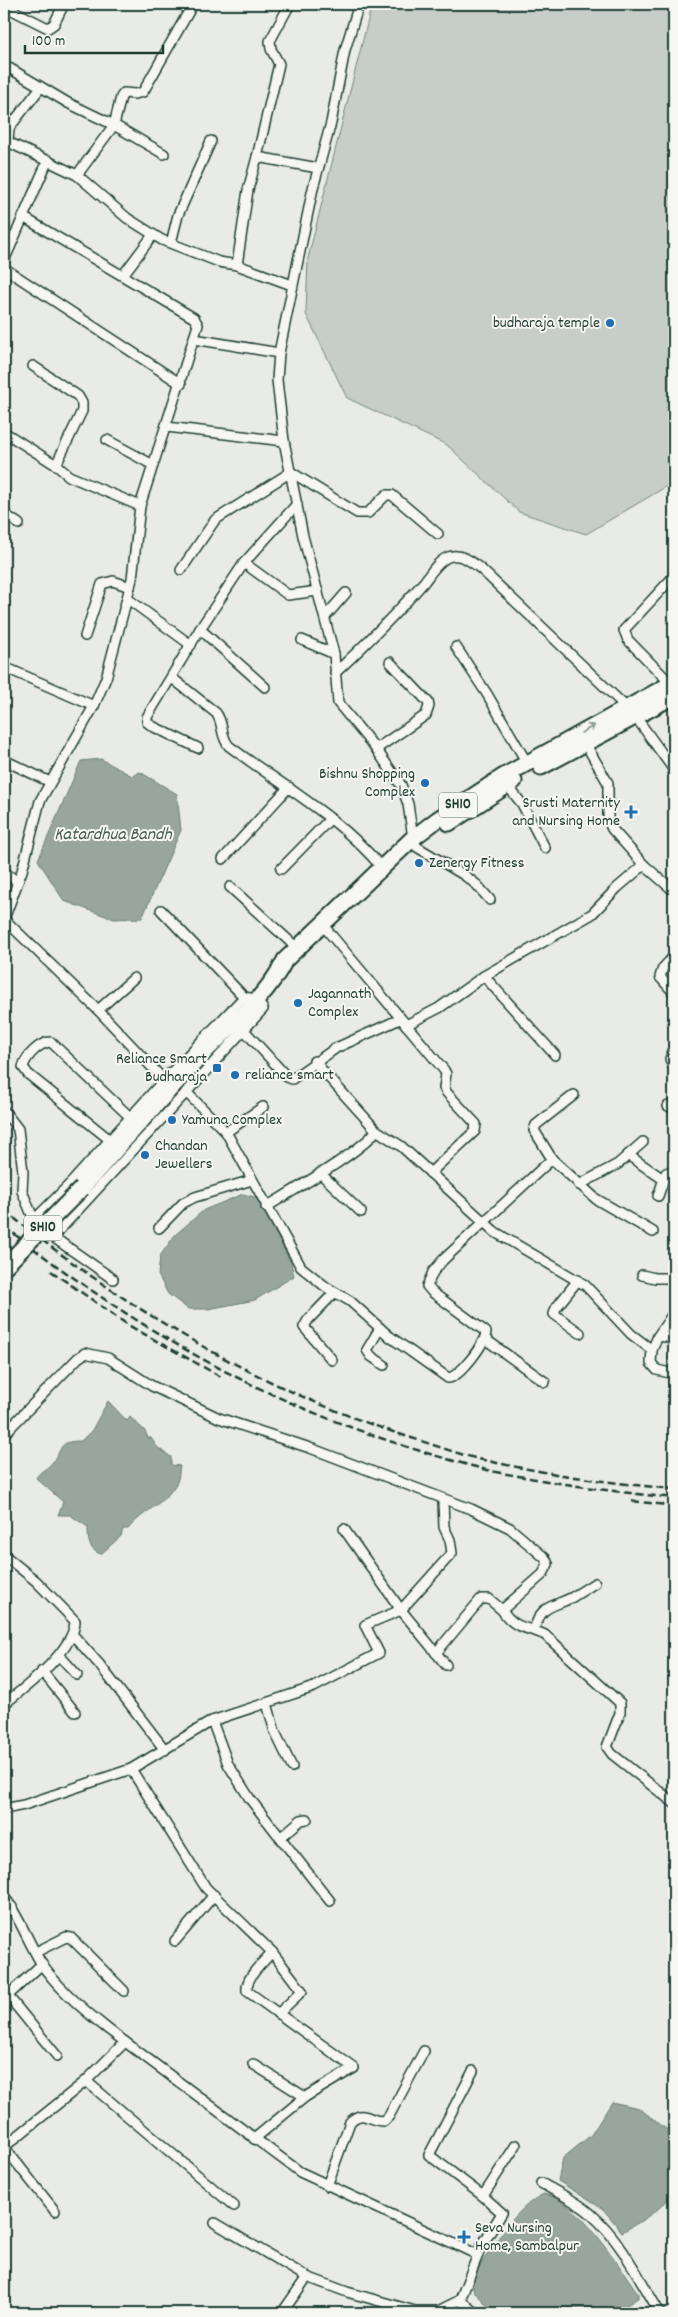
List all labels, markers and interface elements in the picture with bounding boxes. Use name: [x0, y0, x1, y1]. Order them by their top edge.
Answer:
scale bar: [25, 22, 162, 54]
text: 100 m: [32, 31, 65, 53]
place label: budharaja temple: [493, 312, 600, 335]
marker: budharaja temple: [604, 317, 616, 329]
one-way arrow: [580, 723, 594, 733]
place label: Bishnu Shopping Complex: [319, 763, 415, 804]
marker: Bishnu Shopping Complex: [419, 777, 431, 789]
road number: SH10: [439, 792, 477, 818]
place label: Srusti Maternity and Nursing Home: [512, 792, 621, 833]
marker: Srusti Maternity and Nursing Home: [624, 805, 638, 819]
water label: Katardhua Bandh: [54, 823, 173, 848]
place label: Zenergy Fitness: [429, 852, 525, 875]
marker: Zenergy Fitness: [413, 857, 425, 869]
place label: Jagannath Complex: [308, 983, 371, 1024]
marker: Jagannath Complex: [292, 997, 304, 1009]
place label: Reliance Smart Budharaja: [116, 1048, 207, 1089]
marker: Reliance Smart Budharaja: [211, 1062, 223, 1074]
place label: reliance smart: [245, 1064, 334, 1087]
marker: reliance smart: [229, 1069, 241, 1081]
place label: Yamuna Complex: [182, 1109, 282, 1132]
marker: Yamuna Complex: [166, 1114, 178, 1126]
place label: Chandan Jewellers: [155, 1135, 213, 1176]
marker: Chandan Jewellers: [139, 1149, 151, 1161]
road number: SH10: [24, 1216, 62, 1240]
place label: Seva Nursing Home, Sambalpur: [475, 2217, 579, 2258]
marker: Seva Nursing Home, Sambalpur: [457, 2230, 471, 2244]

